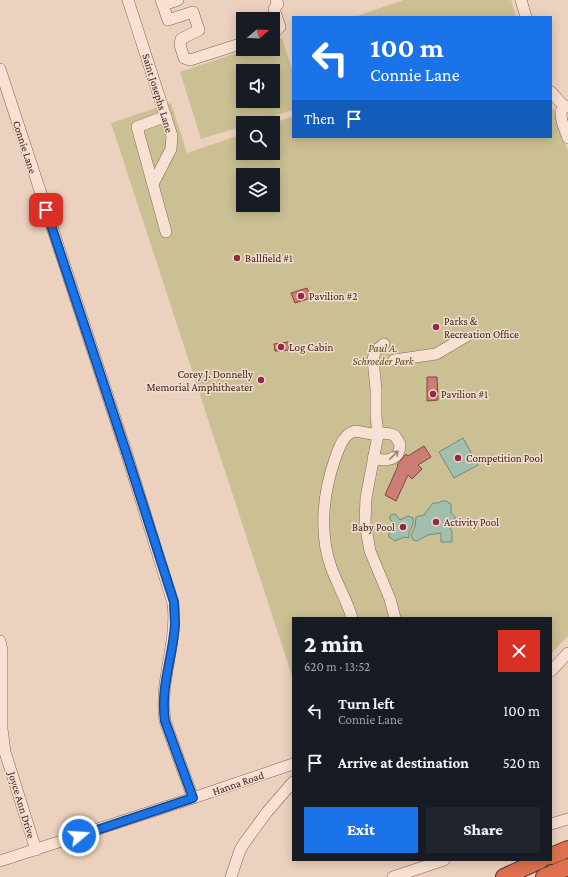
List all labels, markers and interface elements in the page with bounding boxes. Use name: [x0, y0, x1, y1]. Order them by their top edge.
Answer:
north arrow: [236, 12, 280, 56]
map controls: [236, 12, 280, 212]
icon: left: [304, 32, 356, 84]
text: 100 m: [370, 32, 444, 63]
street label: Saint Josephs Lane: [139, 52, 176, 134]
button: sound: [236, 64, 280, 108]
text: Connie Lane: [370, 65, 460, 85]
icon: arrive: [343, 108, 365, 130]
text: Then: [304, 111, 335, 127]
button: search: [236, 116, 280, 160]
street label: Connie Lane: [11, 119, 39, 175]
button: layers: [236, 168, 280, 212]
pin: [29, 193, 63, 227]
icon: arrive: [35, 199, 57, 221]
place label: Ballfield #1: [245, 252, 293, 264]
marker: Ballfield #1: [232, 253, 242, 263]
place label: Pavilion #2: [309, 290, 357, 302]
marker: Pavilion #2: [296, 291, 306, 301]
place label: Parks & Recreation Office: [444, 315, 519, 340]
marker: Parks & Recreation Office: [431, 322, 441, 332]
place label: Log Cabin: [289, 341, 333, 354]
marker: Log Cabin: [276, 342, 286, 352]
park label: Paul A. Schroeder Park: [352, 342, 415, 367]
place label: Corey J. Donnelly Memorial Amphitheater: [146, 368, 254, 394]
marker: Corey J. Donnelly Memorial Amphitheater: [256, 375, 266, 385]
place label: Pavilion #1: [441, 388, 488, 400]
marker: Pavilion #1: [428, 389, 438, 399]
one-way arrow: [389, 451, 399, 460]
place label: Competition Pool: [466, 452, 543, 465]
marker: Competition Pool: [453, 453, 463, 463]
place label: Activity Pool: [444, 516, 499, 529]
marker: Activity Pool: [431, 517, 441, 527]
place label: Baby Pool: [352, 521, 395, 534]
marker: Baby Pool: [398, 522, 408, 532]
text: 2 min: [304, 630, 363, 657]
button: close: [498, 630, 540, 672]
text: 620 m · 13:52: [304, 659, 370, 674]
text: Turn left: [338, 696, 394, 712]
icon: left: [304, 700, 326, 722]
text: 100 m: [503, 703, 540, 719]
text: Connie Lane: [338, 712, 403, 727]
icon: arrive: [304, 752, 326, 774]
text: Arrive at destination: [338, 755, 469, 771]
text: 520 m: [503, 755, 540, 771]
street label: Joyce Ann Drive: [5, 769, 38, 840]
street label: Hanna Road: [211, 769, 265, 797]
button: Exit: [304, 807, 418, 853]
button: Share: [426, 807, 540, 853]
position arrow: [58, 815, 100, 857]

